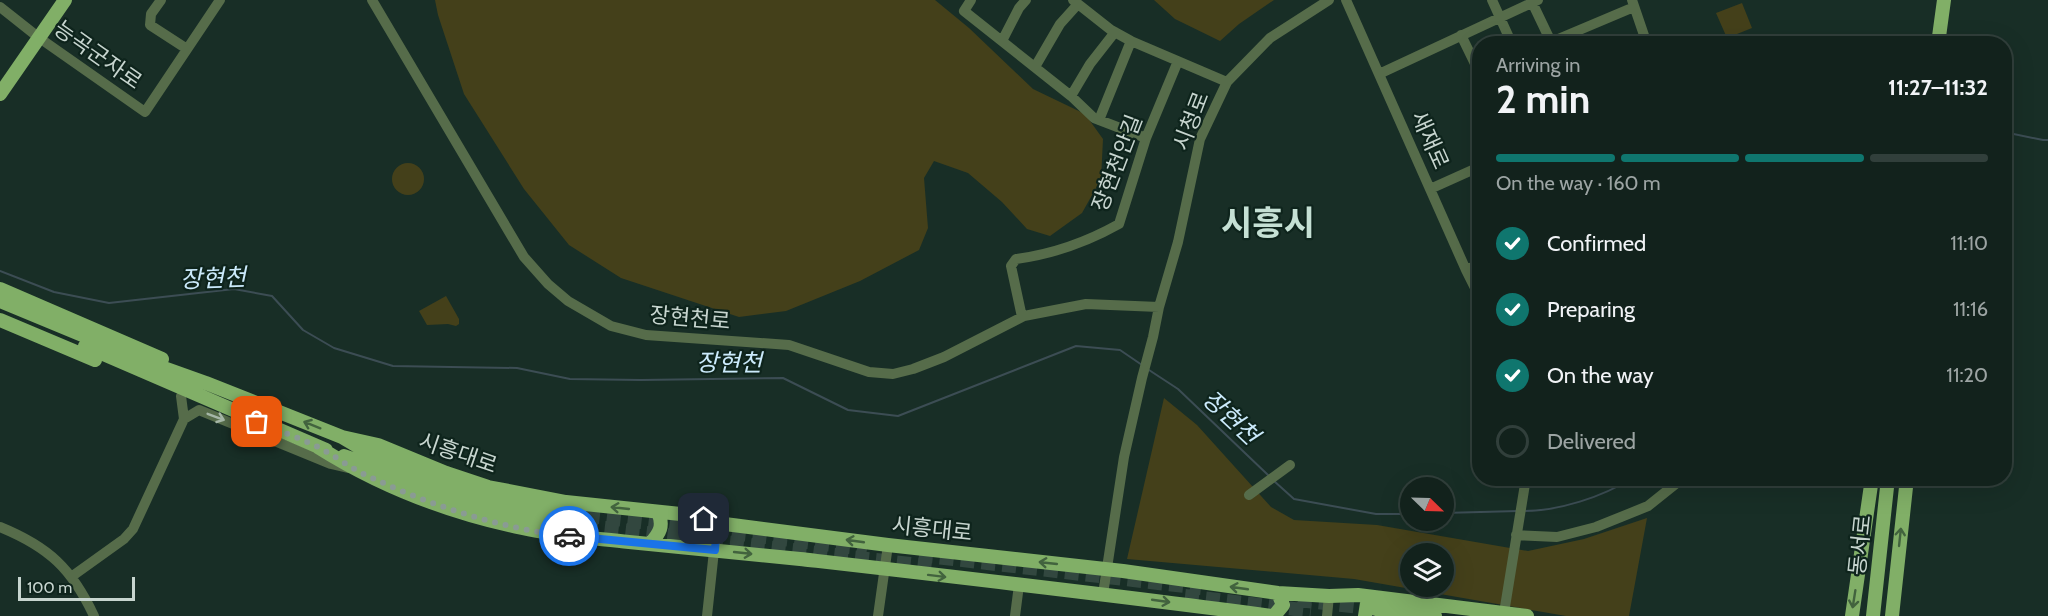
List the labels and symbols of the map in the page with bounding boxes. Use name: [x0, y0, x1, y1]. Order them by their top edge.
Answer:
street label: 능곡군자로: [49, 15, 147, 95]
street label: 시청로: [1168, 88, 1214, 154]
street label: 새재로: [1405, 107, 1455, 173]
street label: 장현천안길: [1086, 111, 1148, 215]
district label: 시흥시: [1221, 202, 1315, 244]
water label: 장현천: [179, 262, 250, 294]
street label: 장현천로: [648, 301, 732, 335]
water label: 장현천: [696, 348, 765, 377]
water label: 장현천: [1197, 384, 1267, 452]
pin: [231, 396, 282, 447]
one-way arrow: [206, 412, 225, 423]
one-way arrow: [304, 419, 322, 430]
street label: 시흥대로: [415, 427, 501, 479]
north arrow: [1400, 477, 1454, 531]
pin: [678, 493, 729, 544]
one-way arrow: [611, 502, 631, 513]
courier: [539, 506, 599, 566]
street label: 시흥대로: [890, 511, 974, 547]
street label: 동서로: [1843, 513, 1877, 577]
one-way arrow: [1895, 528, 1906, 547]
one-way arrow: [845, 535, 865, 546]
one-way arrow: [732, 548, 752, 559]
one-way arrow: [1039, 557, 1059, 568]
one-way arrow: [926, 570, 946, 581]
scale bar: [18, 574, 135, 602]
one-way arrow: [1230, 582, 1250, 593]
one-way arrow: [1849, 588, 1860, 608]
one-way arrow: [1151, 596, 1170, 607]

